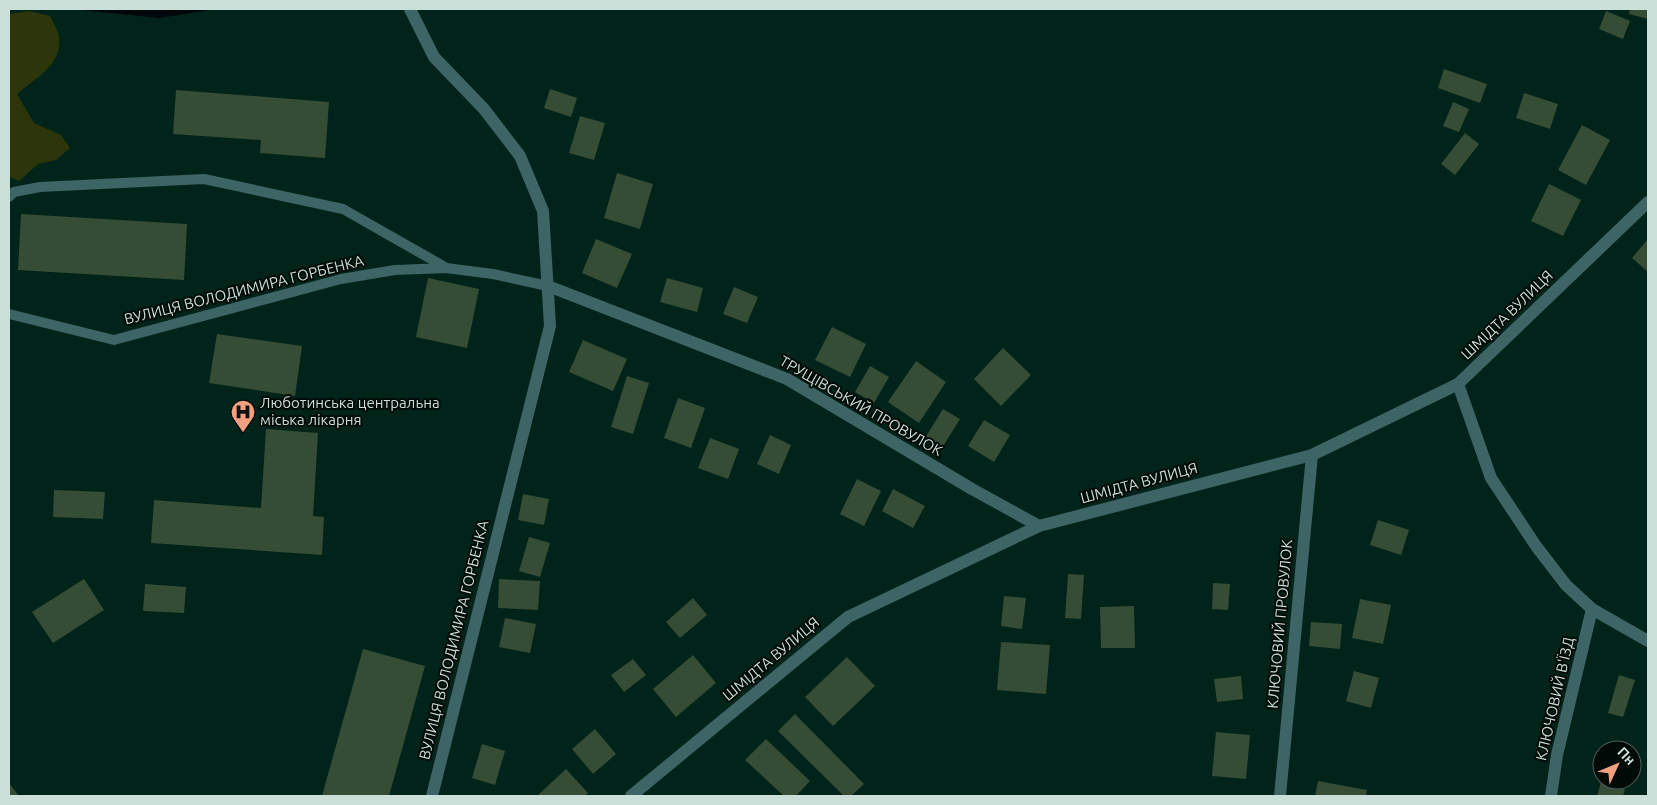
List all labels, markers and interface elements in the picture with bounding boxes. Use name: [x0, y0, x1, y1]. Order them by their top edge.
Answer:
street label: ВУЛИЦЯ ВОЛОДИМИРА ГОРБЕНКА: [122, 251, 366, 328]
street label: ШМІДТА ВУЛИЦЯ: [1457, 267, 1556, 363]
street label: ТРУЩІВСЬКИЙ ПРОВУЛОК: [777, 352, 946, 459]
place label: Люботинська центральна міська лікарня: [260, 394, 440, 428]
hospital icon: Люботинська центральна міська лікарня: [230, 399, 256, 433]
street label: ШМІДТА ВУЛИЦЯ: [1078, 459, 1199, 506]
street label: ВУЛИЦЯ ВОЛОДИМИРА ГОРБЕНКА: [415, 518, 492, 761]
street label: КЛЮЧОВИЙ ПРОВУЛОК: [1264, 539, 1295, 709]
street label: ШМІДТА ВУЛИЦЯ: [719, 613, 822, 704]
street label: КЛЮЧОВИЙ В'ЇЗД: [1532, 636, 1577, 762]
north arrow: [1592, 740, 1642, 790]
text: Пн: [1614, 744, 1638, 768]

